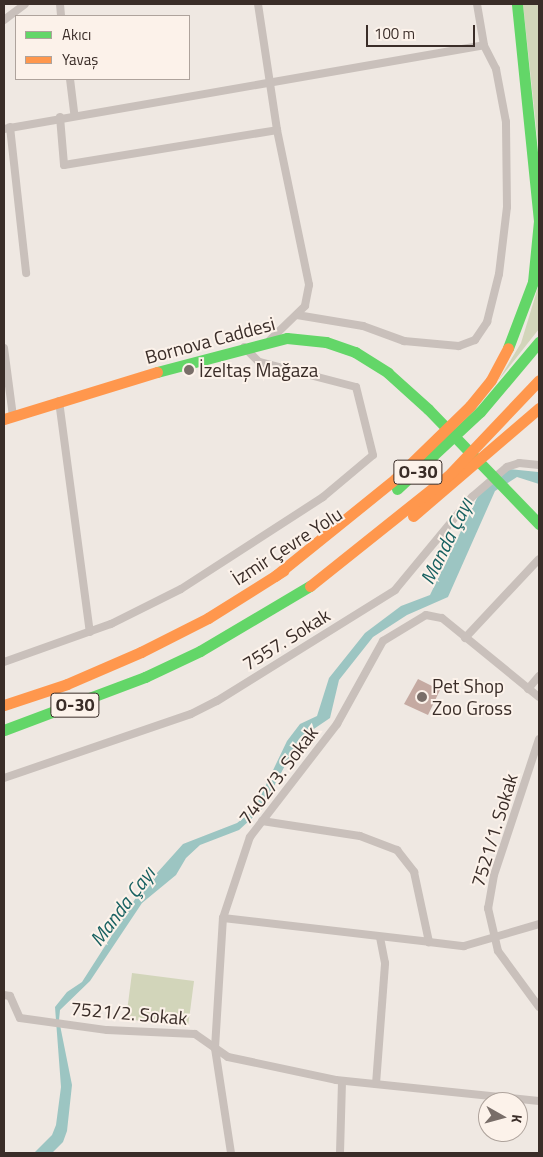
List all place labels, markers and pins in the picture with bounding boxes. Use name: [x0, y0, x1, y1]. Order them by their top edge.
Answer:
place label: İzeltaş Mağaza: [199, 359, 318, 381]
marker: İzeltaş Mağaza: [183, 364, 195, 376]
place label: Pet Shop Zoo Gross: [432, 675, 512, 719]
marker: Pet Shop Zoo Gross: [416, 691, 428, 703]

